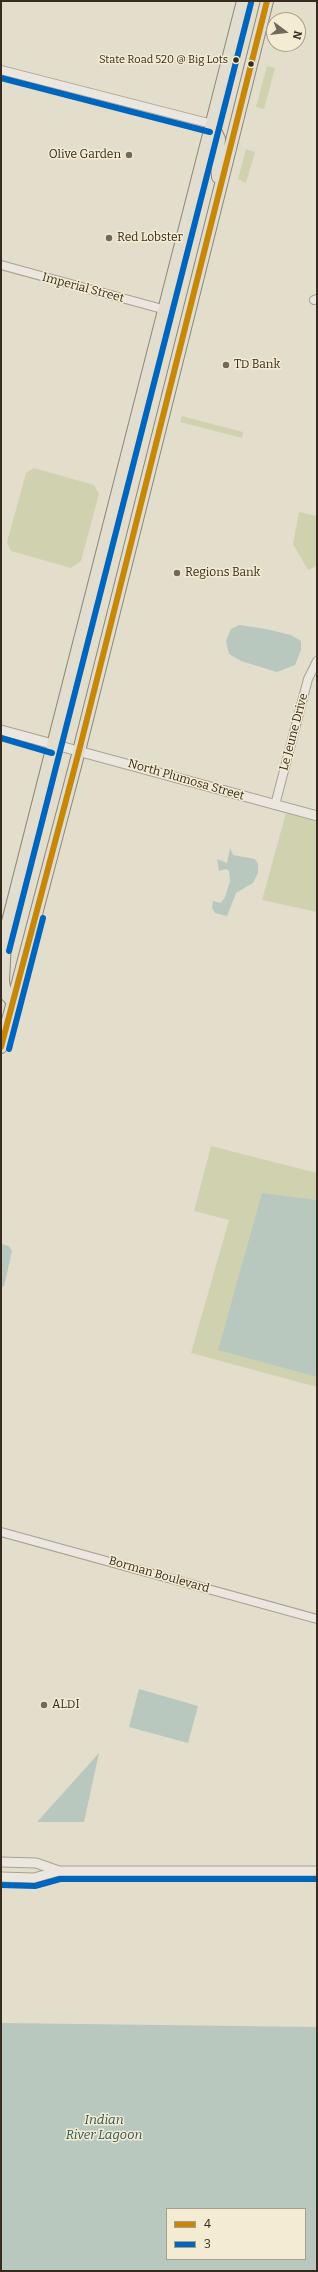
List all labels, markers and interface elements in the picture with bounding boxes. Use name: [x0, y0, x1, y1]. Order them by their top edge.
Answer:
north arrow: [266, 12, 306, 52]
text: N: [290, 29, 304, 41]
place label: State Road 520 @ Big Lots: [99, 53, 228, 67]
marker: State Road 520 @ Big Lots: [231, 55, 241, 65]
unlabelled marker: [246, 59, 256, 69]
place label: Olive Garden: [49, 148, 121, 162]
marker: Olive Garden: [124, 150, 134, 160]
place label: Red Lobster: [117, 231, 183, 245]
marker: Red Lobster: [104, 233, 114, 243]
street label: Imperial Street: [40, 270, 126, 306]
place label: TD Bank: [234, 358, 280, 372]
marker: TD Bank: [221, 360, 231, 370]
place label: Regions Bank: [185, 566, 260, 580]
marker: Regions Bank: [172, 568, 182, 578]
street label: Le Jeune Drive: [277, 692, 311, 772]
street label: North Plumosa Street: [126, 756, 246, 804]
street label: Borman Boulevard: [107, 1554, 211, 1596]
place label: ALDI: [52, 1698, 80, 1712]
marker: ALDI: [39, 1700, 49, 1710]
water label: Indian River Lagoon: [66, 2112, 142, 2143]
legend: [166, 2208, 306, 2260]
text: 4: [204, 2217, 211, 2231]
text: 3: [204, 2237, 211, 2251]

